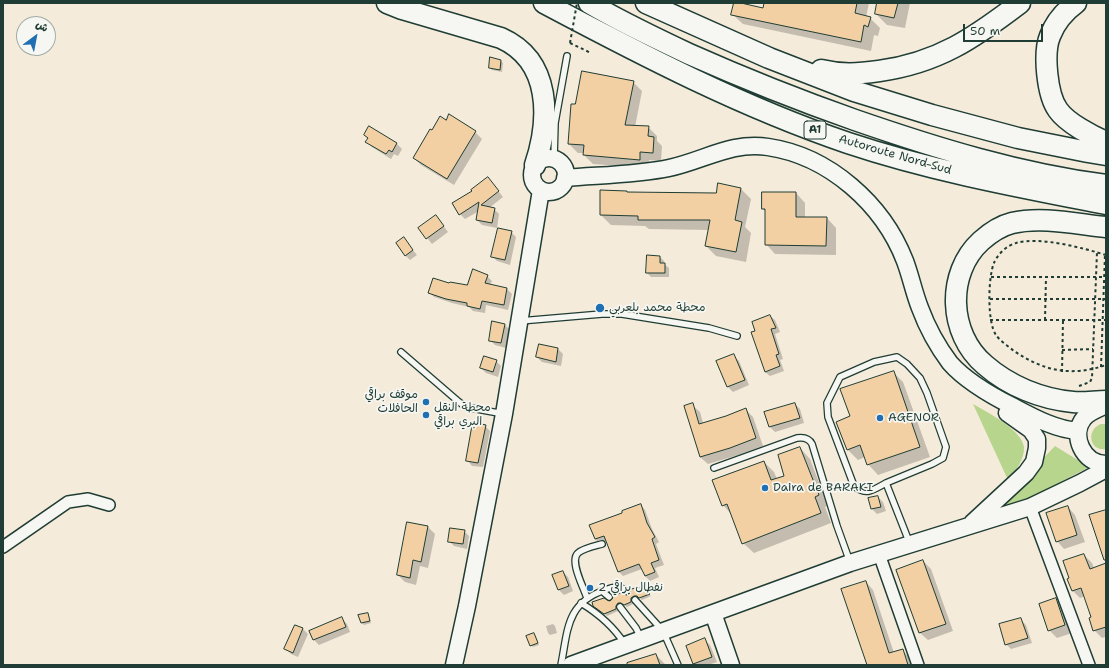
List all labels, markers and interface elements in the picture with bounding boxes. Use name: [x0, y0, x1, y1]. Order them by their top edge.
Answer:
north arrow: [16, 16, 56, 56]
scale bar: [965, 16, 1045, 42]
text: ش: [33, 17, 51, 36]
text: 50 m: [970, 23, 1000, 39]
road number: A1: [804, 121, 826, 139]
street label: Autoroute Nord-Sud: [837, 132, 953, 178]
place label: محطة محمد بلعربي: [609, 301, 705, 315]
marker: محطة محمد بلعربي: [594, 302, 606, 314]
place label: موقف براقي الحافلات: [365, 388, 418, 416]
marker: موقف براقي الحافلات: [421, 397, 431, 407]
place label: محطة النقل البري براقي: [434, 401, 491, 429]
marker: محطة النقل البري براقي: [421, 410, 431, 420]
place label: AGENOR: [888, 411, 939, 425]
marker: AGENOR: [875, 413, 885, 423]
place label: Daira de BARAKI: [773, 481, 873, 495]
marker: Daira de BARAKI: [760, 483, 770, 493]
place label: نفطال براقي 2: [598, 581, 663, 595]
marker: نفطال براقي 2: [585, 583, 595, 593]

